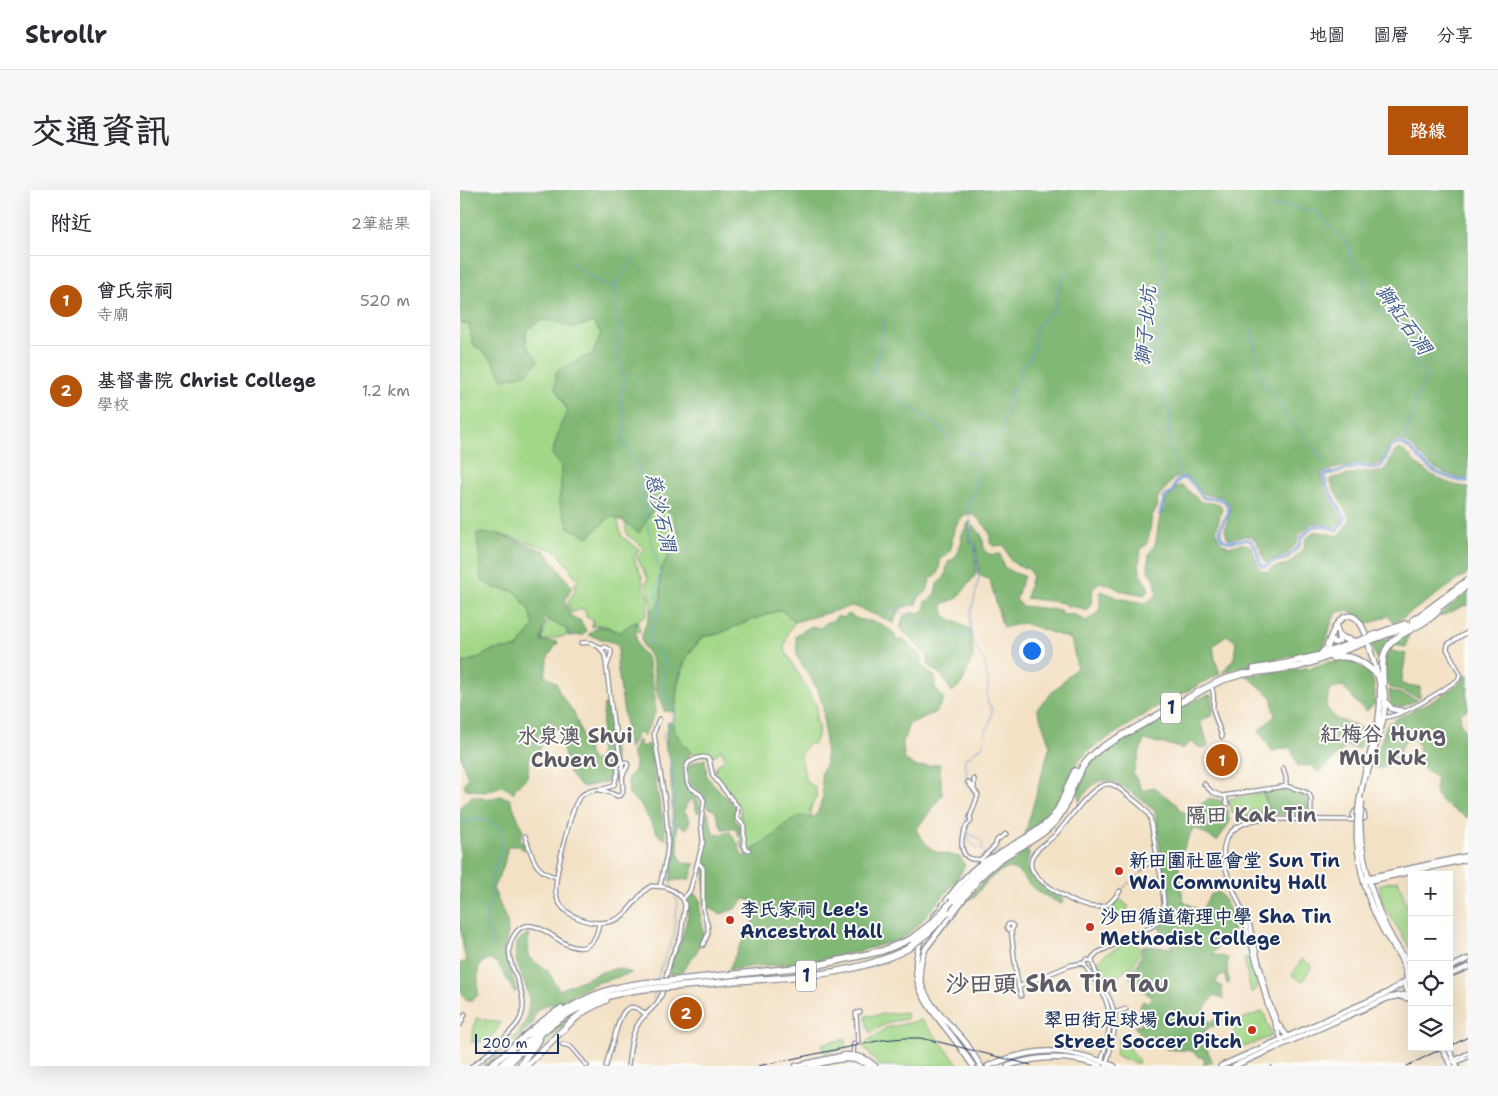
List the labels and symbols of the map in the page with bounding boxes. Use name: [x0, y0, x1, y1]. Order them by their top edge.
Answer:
water label: 獅紅石澗: [1370, 279, 1439, 361]
water label: 獅子北坑: [1129, 283, 1162, 367]
water label: 慈沙石澗: [640, 470, 682, 556]
your location: [1019, 638, 1045, 664]
road number: 1: [1161, 692, 1181, 724]
district label: 紅梅谷 Hung Mui Kuk: [1320, 720, 1446, 772]
district label: 水泉澳 Shui Chuen O: [517, 722, 633, 774]
pin: 1: [1206, 741, 1238, 779]
district label: 隔田 Kak Tin: [1185, 801, 1317, 829]
place label: 新田圍社區會堂 Sun Tin Wai Community Hall: [1129, 848, 1340, 895]
marker: 新田圍社區會堂 Sun Tin Wai Community Hall: [1113, 865, 1125, 877]
place label: 李氏家祠 Lee's Ancestral Hall: [740, 897, 883, 944]
place label: 沙田循道衛理中學 Sha Tin Methodist College: [1100, 904, 1332, 951]
marker: 李氏家祠 Lee's Ancestral Hall: [724, 914, 736, 926]
marker: 沙田循道衛理中學 Sha Tin Methodist College: [1084, 921, 1096, 933]
road number: 1: [796, 960, 816, 991]
district label: 沙田頭 Sha Tin Tau: [945, 968, 1169, 1000]
pin: 2: [670, 994, 702, 1032]
place label: 翠田街足球場 Chui Tin Street Soccer Pitch: [1044, 1007, 1242, 1054]
marker: 翠田街足球場 Chui Tin Street Soccer Pitch: [1246, 1024, 1258, 1036]
scale bar: [475, 1031, 559, 1054]

